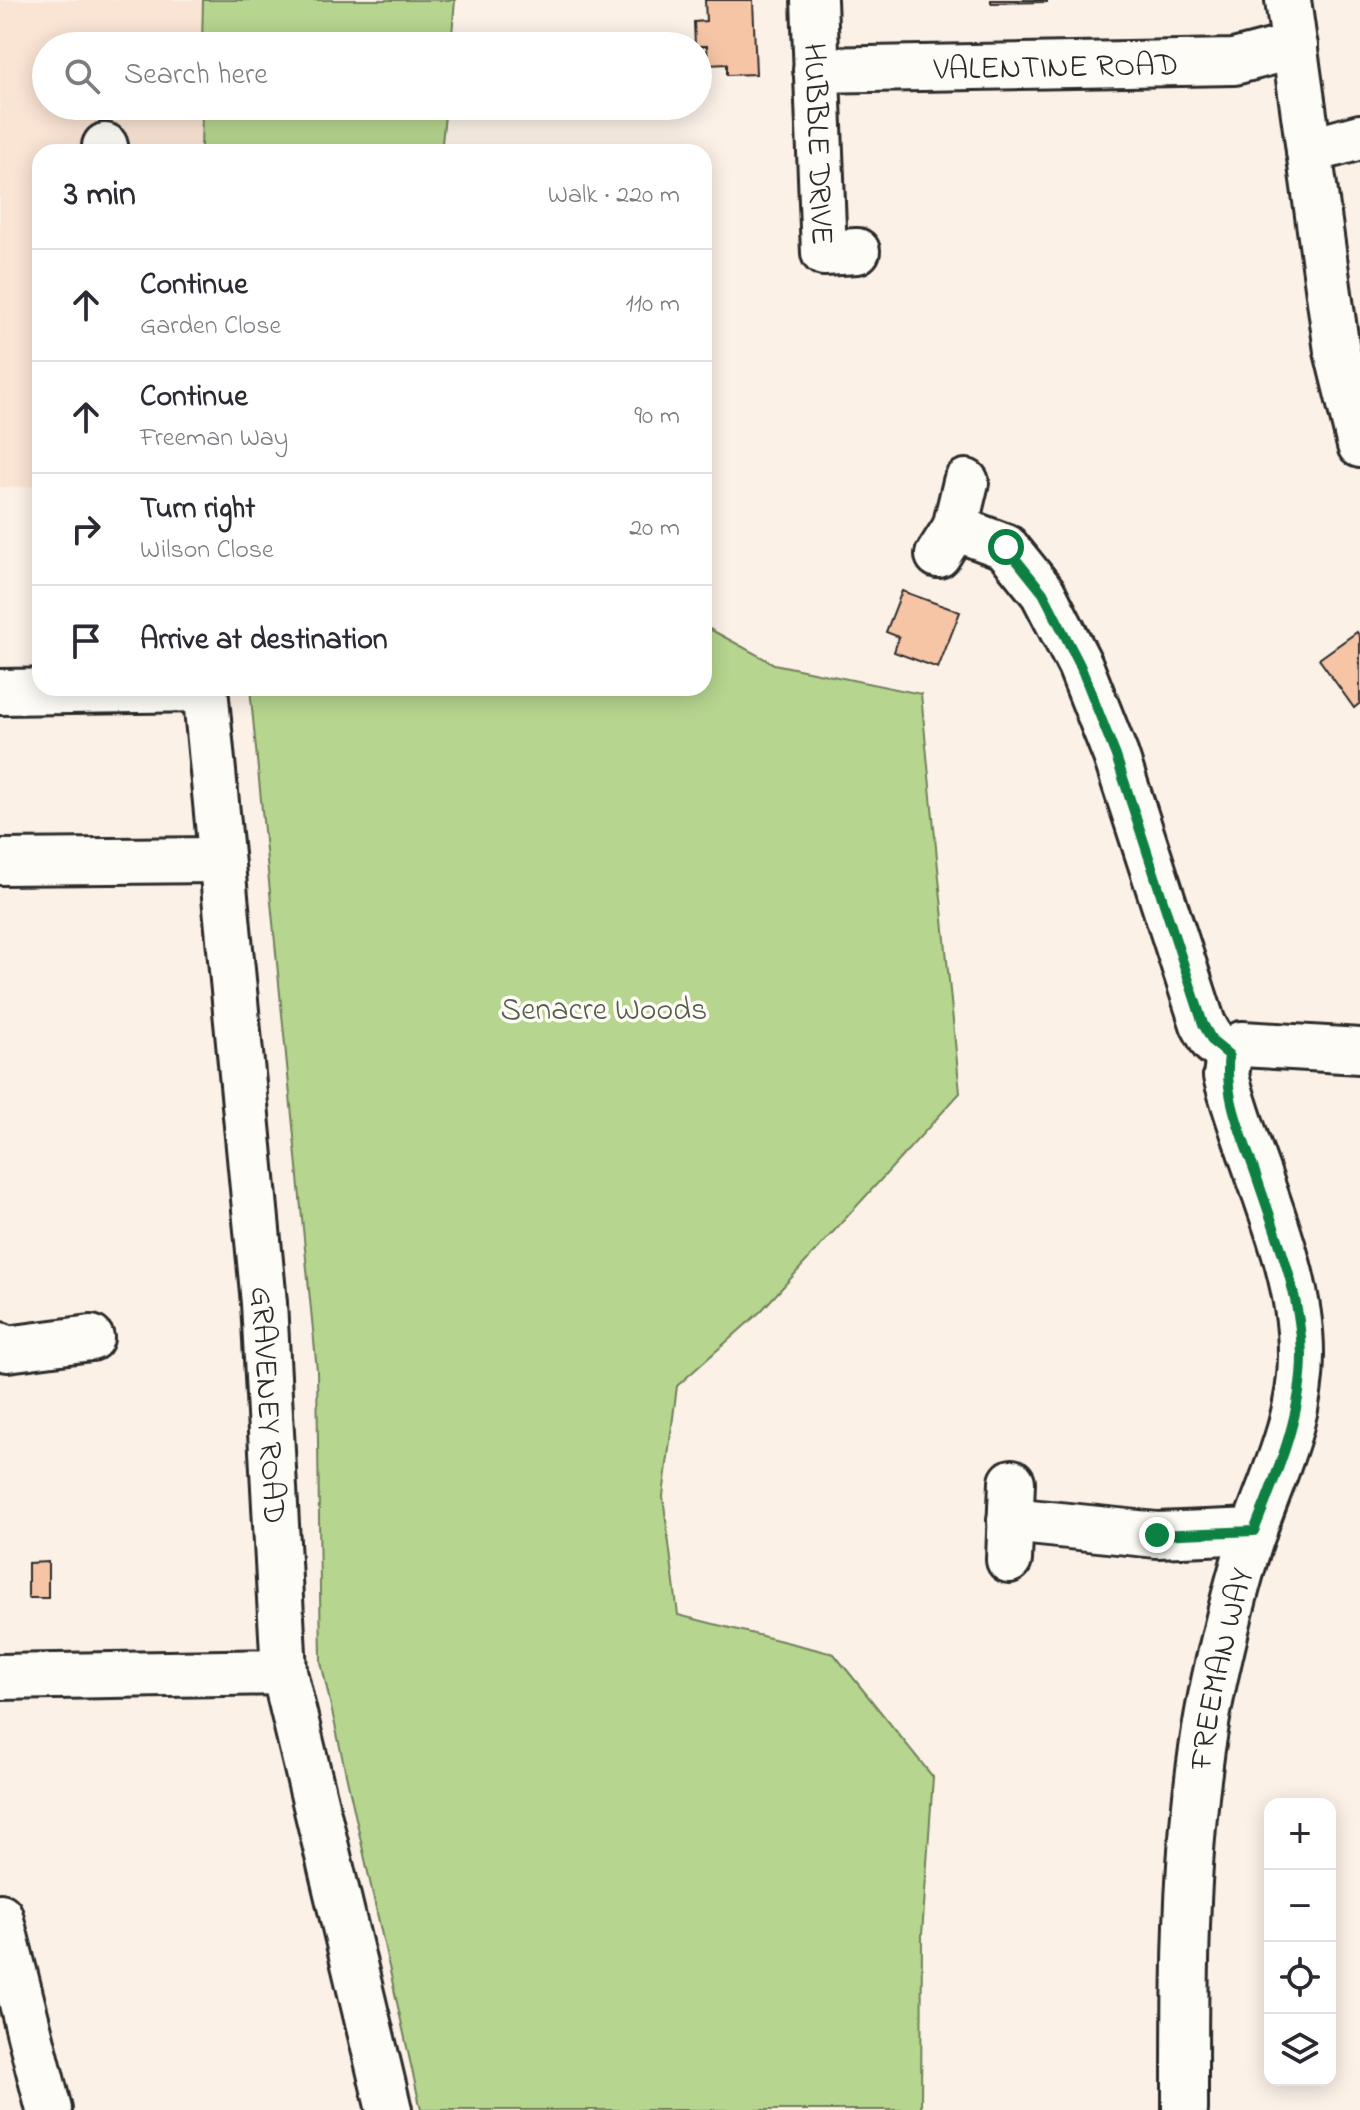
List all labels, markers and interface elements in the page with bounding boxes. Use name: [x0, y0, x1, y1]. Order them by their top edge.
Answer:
search box: [32, 32, 712, 120]
street label: HUBBLE DRIVE: [789, 42, 844, 246]
street label: VALENTINE ROAD: [932, 43, 1179, 95]
icon: search: [60, 54, 104, 98]
text: Search here: [124, 54, 268, 98]
text: 3 min: [64, 171, 136, 221]
text: Walk · 220 m: [548, 177, 680, 215]
text: Continue: [140, 264, 248, 308]
icon: ahead: [64, 283, 108, 327]
text: 110 m: [626, 286, 680, 324]
text: Garden Close: [140, 308, 281, 346]
text: Continue: [140, 376, 248, 420]
icon: ahead: [64, 395, 108, 439]
text: 90 m: [634, 398, 680, 436]
text: Freeman Way: [140, 420, 288, 458]
text: Turn right: [140, 488, 255, 532]
icon: right: [64, 507, 108, 551]
text: 20 m: [629, 510, 680, 548]
route start: [988, 529, 1024, 565]
text: Wilson Close: [140, 532, 274, 570]
icon: arrive: [64, 619, 108, 663]
text: Arrive at destination: [140, 619, 388, 663]
park label: Senacre Woods: [501, 988, 707, 1035]
street label: GRAVENEY ROAD: [236, 1284, 296, 1525]
route end: [1139, 1517, 1175, 1553]
street label: FREEMAN WAY: [1179, 1563, 1268, 1774]
map controls: [1264, 1798, 1336, 2086]
button: +: [1264, 1798, 1336, 1870]
button: −: [1264, 1870, 1336, 1942]
button: locate: [1264, 1942, 1336, 2014]
button: layers: [1264, 2014, 1336, 2086]

